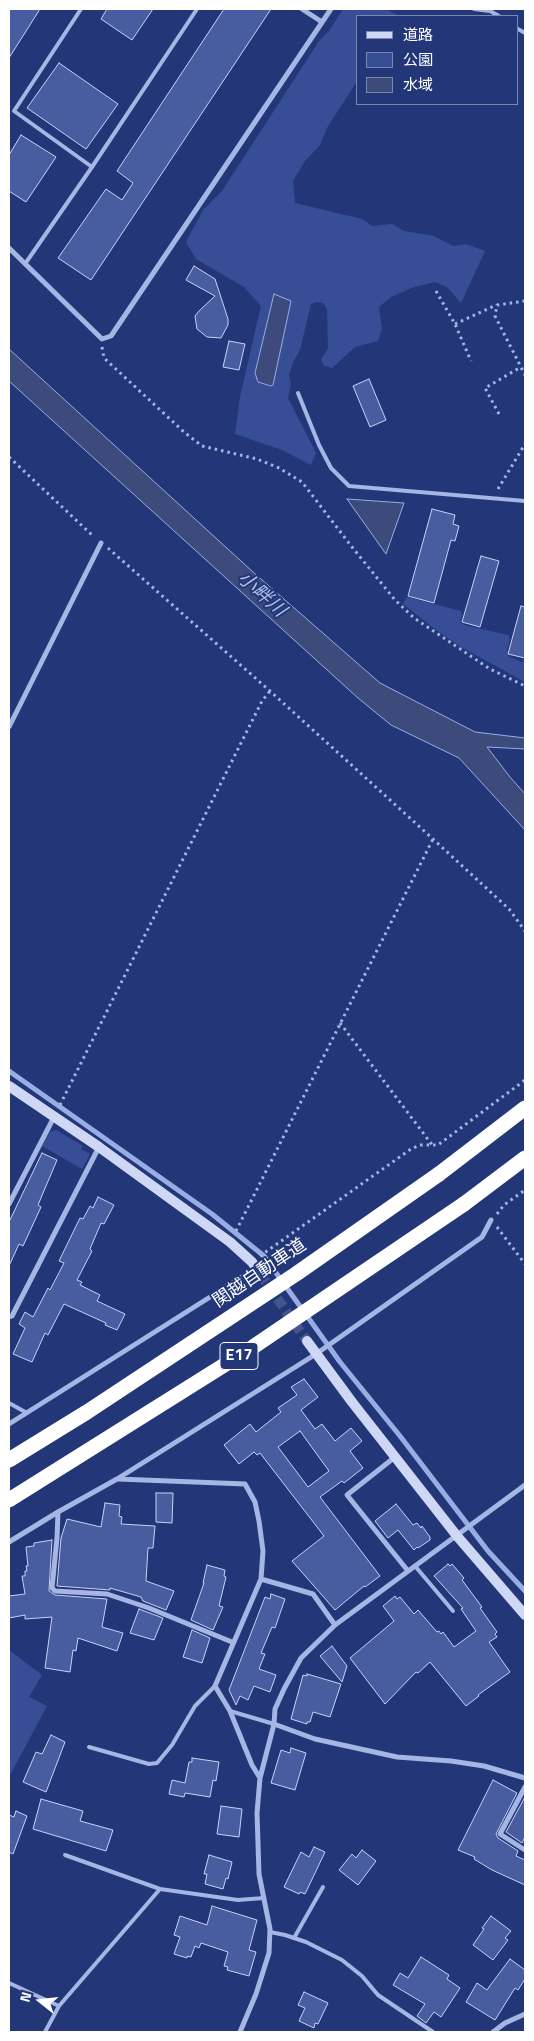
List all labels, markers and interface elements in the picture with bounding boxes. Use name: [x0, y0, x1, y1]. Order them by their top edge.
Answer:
legend: [356, 15, 519, 105]
text: 道路: [403, 23, 433, 46]
text: 公園: [403, 48, 433, 71]
text: 水域: [403, 73, 433, 96]
water label: 小畔川: [232, 567, 290, 623]
street label: 関越自動車道: [209, 1235, 311, 1313]
road number: E17: [220, 1342, 258, 1370]
north arrow: [15, 1976, 65, 2026]
text: N: [14, 1989, 37, 2004]

